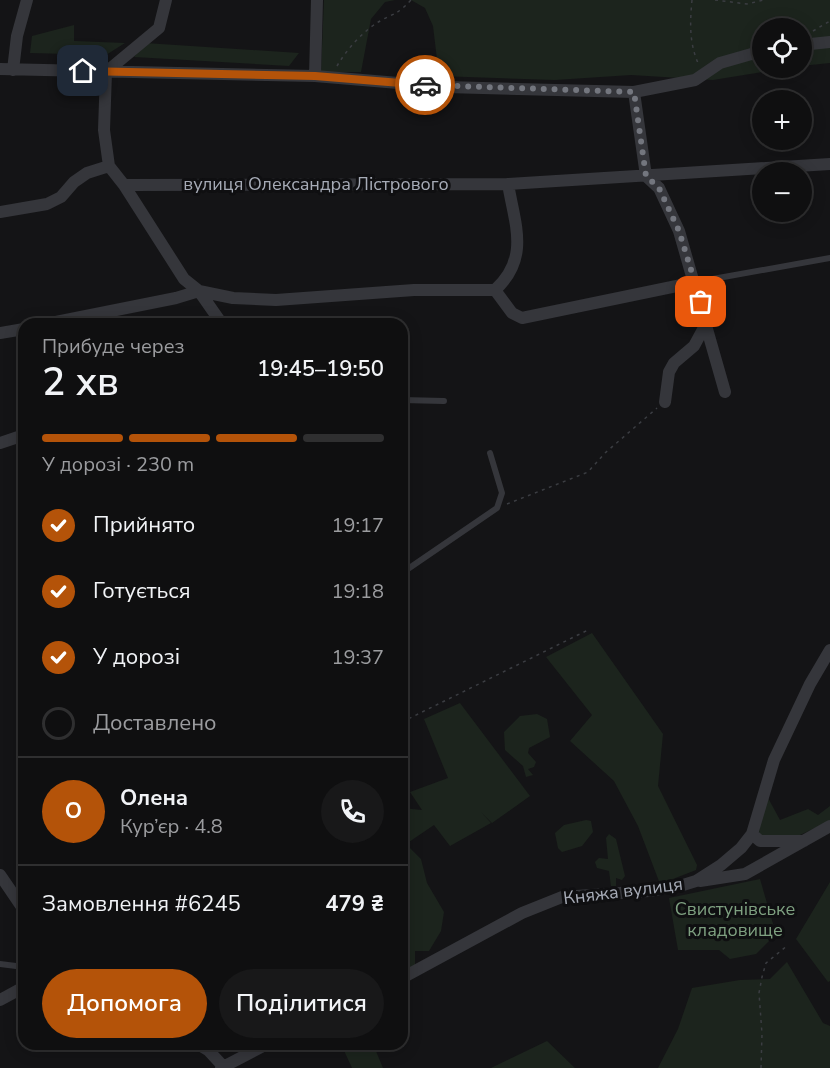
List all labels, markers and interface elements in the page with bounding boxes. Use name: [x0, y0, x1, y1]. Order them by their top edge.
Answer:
map controls: [752, 18, 812, 222]
button: locate: [752, 18, 812, 78]
pin: [57, 45, 108, 96]
icon: home: [66, 54, 99, 87]
courier: [395, 55, 455, 115]
icon: car: [409, 69, 442, 102]
button: +: [752, 90, 812, 150]
button: −: [752, 162, 812, 222]
street label: вулиця Олександра Лістрового: [183, 172, 449, 196]
pin: [675, 276, 726, 327]
icon: bag: [684, 285, 717, 318]
text: Прибуде через: [42, 333, 184, 360]
text: 19:45–19:50: [257, 354, 384, 384]
text: 2 хв: [42, 356, 119, 409]
text: У дорозі · 230 m: [42, 451, 194, 478]
icon: check: [42, 509, 75, 542]
text: Прийнято: [93, 510, 195, 540]
text: 19:17: [331, 512, 384, 539]
icon: check: [42, 575, 75, 608]
text: Готується: [93, 576, 191, 606]
text: 19:18: [331, 578, 384, 605]
icon: check: [42, 641, 75, 674]
text: У дорозі: [93, 642, 180, 672]
text: 19:37: [331, 644, 384, 671]
text: Доставлено: [93, 708, 217, 738]
button: phone: [321, 780, 384, 843]
text: Олена: [120, 783, 188, 813]
text: О: [65, 796, 82, 826]
text: Кур’єр · 4.8: [120, 813, 223, 840]
street label: Княжа вулиця: [562, 872, 684, 910]
text: Замовлення #6245: [42, 889, 241, 919]
text: 479 ₴: [325, 889, 384, 919]
park label: Свистунівське кладовище: [675, 897, 795, 942]
button: Допомога: [42, 969, 207, 1038]
button: Поділитися: [219, 969, 384, 1038]

